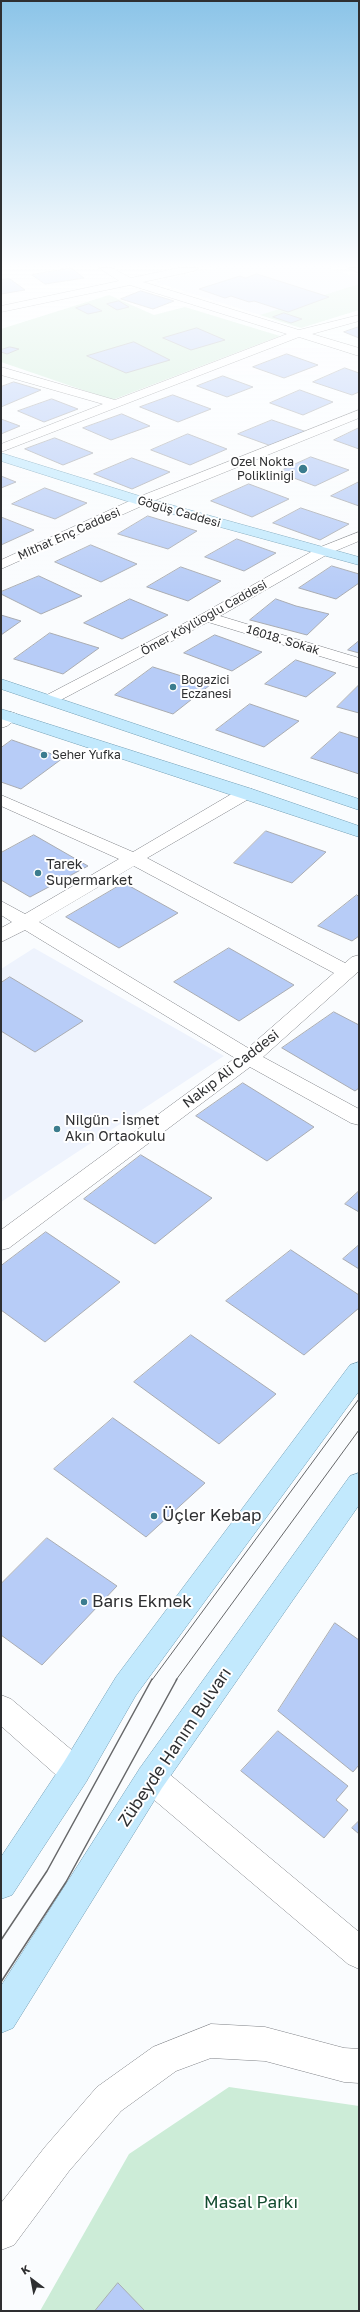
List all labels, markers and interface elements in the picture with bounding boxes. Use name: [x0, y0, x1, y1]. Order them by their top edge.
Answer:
place label: Ozel Nokta Poliklinigi: [230, 455, 294, 483]
marker: Ozel Nokta Poliklinigi: [297, 463, 309, 475]
street label: Göğüş Caddesi: [136, 493, 222, 531]
street label: Mithat Enç Caddesi: [16, 505, 122, 563]
street label: Ömer Köylüoğlu Caddesi: [138, 577, 270, 659]
street label: 16018. Sokak: [245, 622, 321, 658]
place label: Bogazici Eczanesi: [181, 673, 232, 701]
marker: Bogazici Eczanesi: [168, 682, 178, 692]
place label: Seher Yufka: [52, 748, 121, 762]
marker: Seher Yufka: [39, 750, 49, 760]
place label: Tarek Supermarket: [46, 857, 133, 890]
marker: Tarek Supermarket: [33, 868, 43, 878]
street label: Nakıp Ali Caddesi: [180, 1026, 282, 1112]
place label: Nilgün - İsmet Akın Ortaokulu: [65, 1113, 165, 1146]
marker: Nilgün - İsmet Akın Ortaokulu: [52, 1124, 62, 1134]
place label: Üçler Kebap: [162, 1506, 261, 1526]
marker: Üçler Kebap: [149, 1511, 159, 1521]
place label: Barıs Ekmek: [92, 1592, 192, 1612]
marker: Barıs Ekmek: [79, 1597, 89, 1607]
street label: Zübeyde Hanım Bulvarı: [114, 1664, 236, 1830]
park label: Masal Parkı: [204, 2193, 298, 2213]
north arrow: [12, 2260, 52, 2300]
text: K: [19, 2262, 32, 2277]

